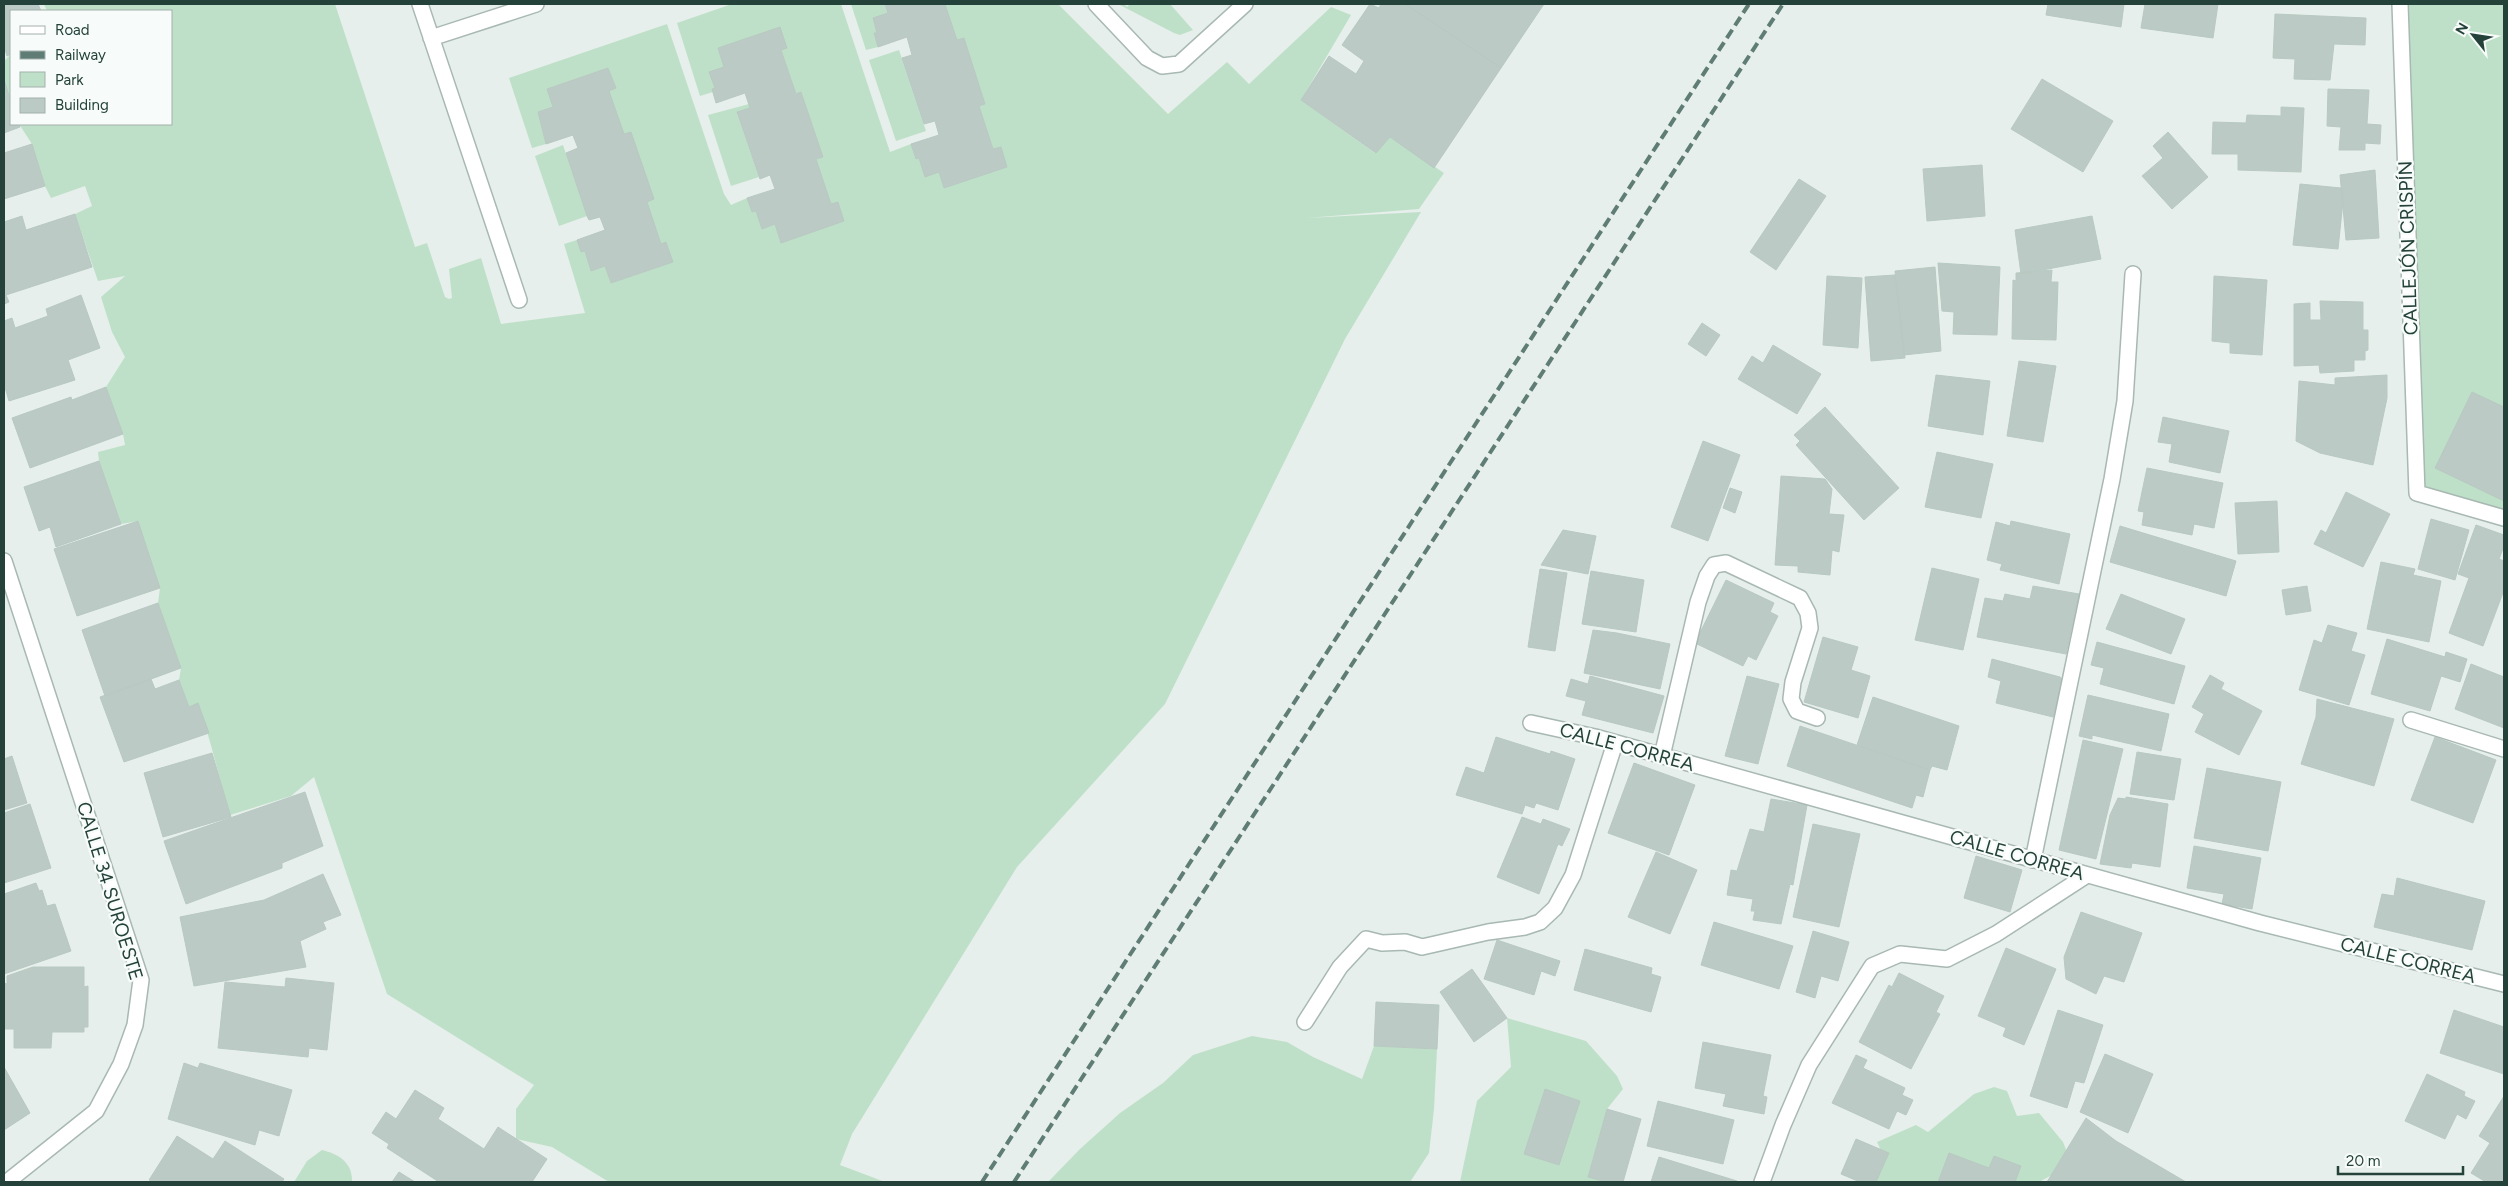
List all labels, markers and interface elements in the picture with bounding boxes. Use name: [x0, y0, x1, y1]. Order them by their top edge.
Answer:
legend: [10, 10, 172, 125]
north arrow: [2448, 10, 2498, 60]
text: N: [2452, 20, 2472, 38]
text: Road: [55, 21, 90, 39]
text: Railway: [55, 46, 106, 64]
text: Park: [55, 71, 84, 89]
text: Building: [55, 96, 109, 114]
street label: CALLEJÓN CRISPÍN: [2393, 160, 2423, 336]
street label: CALLE CORREA: [1557, 718, 1697, 776]
street label: CALLE 34 SUROESTE: [72, 799, 148, 983]
street label: CALLE CORREA: [1947, 825, 2087, 885]
street label: CALLE CORREA: [2338, 932, 2478, 988]
scale bar: [2338, 1144, 2463, 1176]
text: 20 m: [2346, 1152, 2380, 1170]

